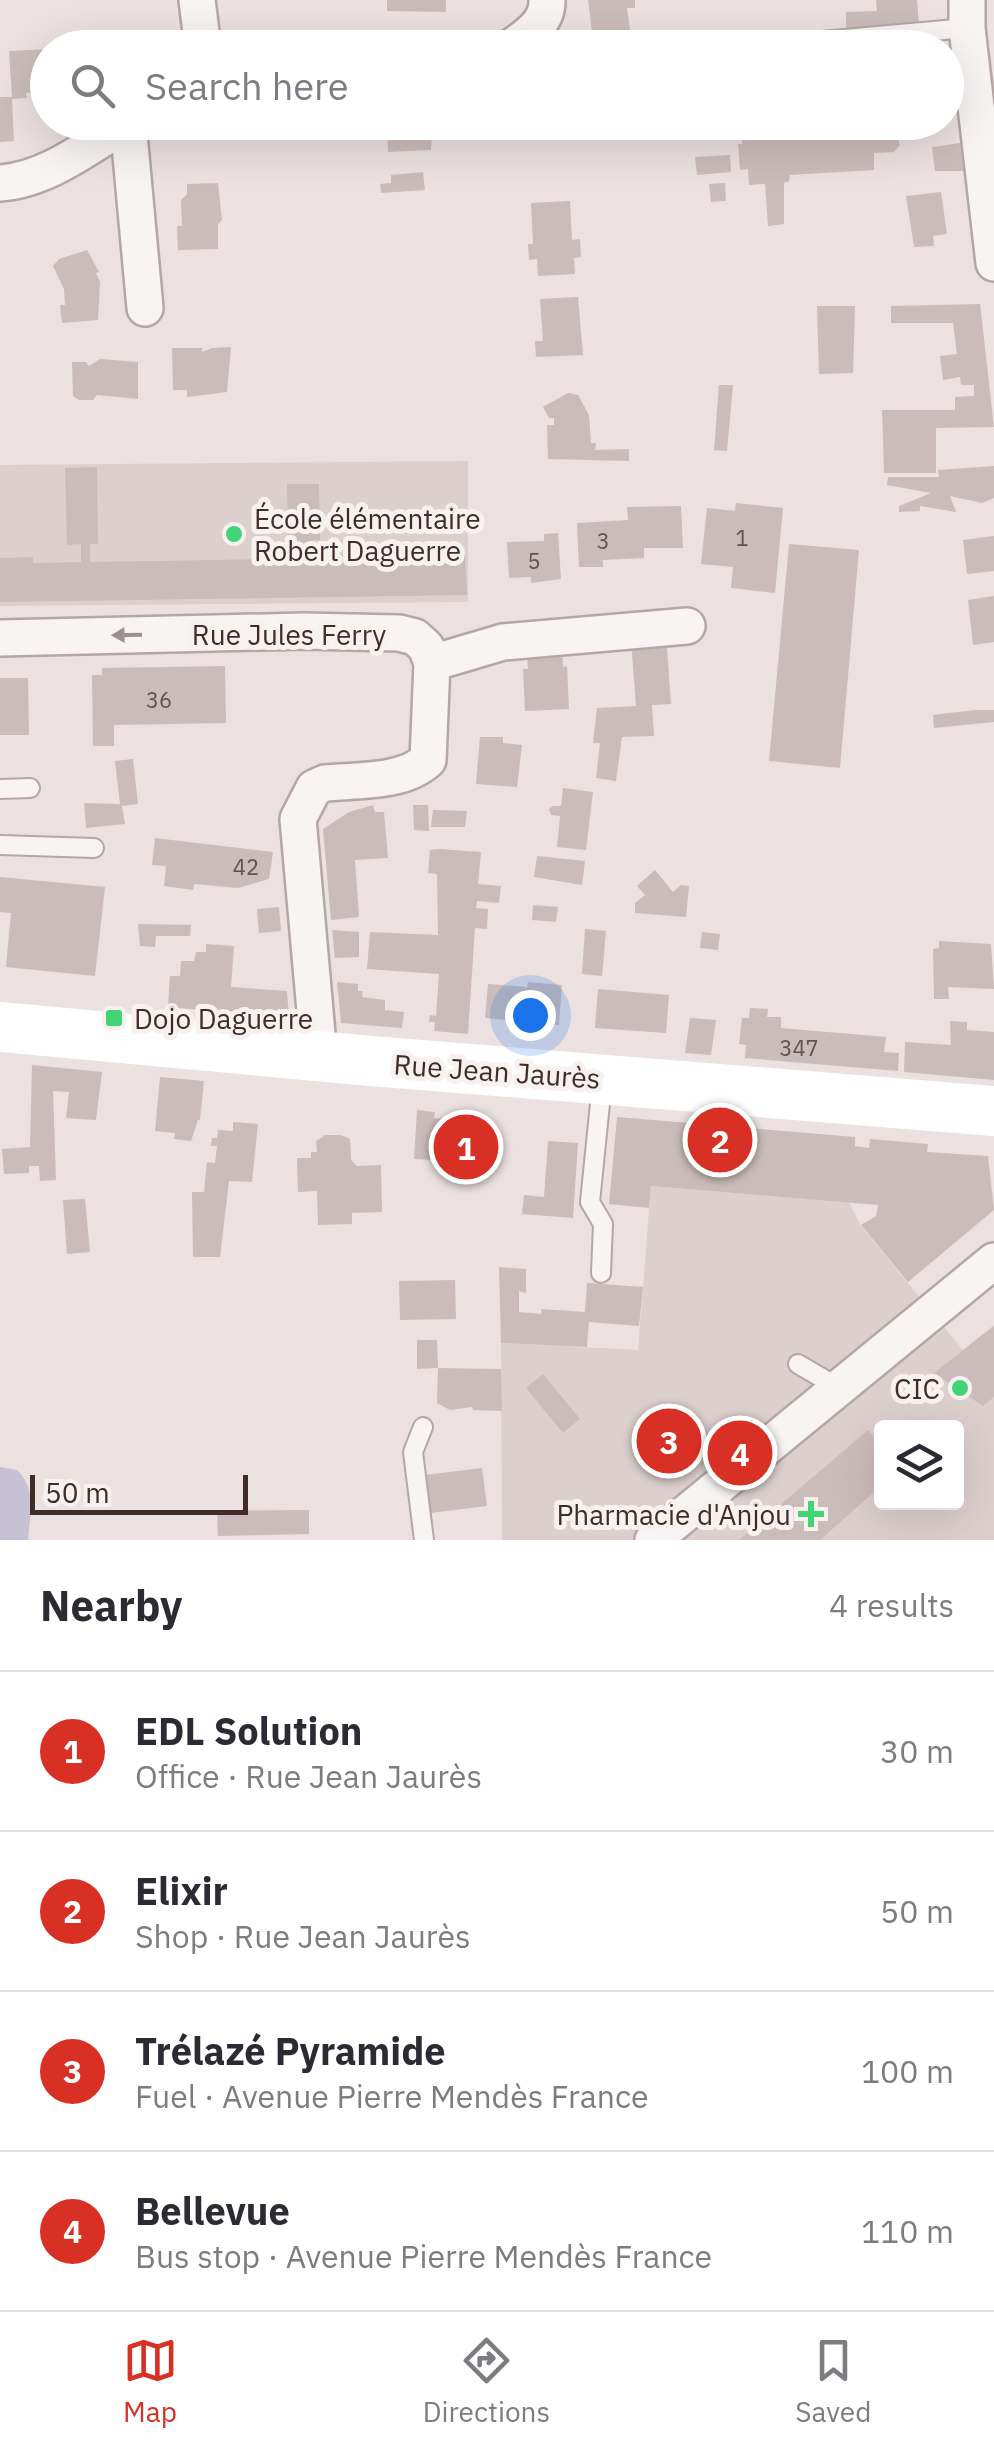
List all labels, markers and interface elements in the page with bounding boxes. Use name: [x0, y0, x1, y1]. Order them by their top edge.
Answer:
search box: [30, 30, 964, 140]
icon: search: [65, 58, 120, 113]
text: Search here: [145, 61, 349, 110]
place label: École élémentaire Robert Daguerre: [254, 500, 481, 569]
marker: École élémentaire Robert Daguerre: [223, 523, 245, 545]
house number: 1: [735, 523, 749, 552]
house number: 3: [596, 526, 610, 555]
house number: 5: [527, 546, 541, 575]
street label: Rue Jules Ferry: [192, 616, 386, 653]
one-way arrow: [110, 628, 142, 644]
house number: 36: [146, 685, 172, 714]
house number: 42: [233, 852, 259, 881]
your location: [505, 990, 556, 1041]
place label: Dojo Daguerre: [134, 1000, 313, 1037]
marker: Dojo Daguerre: [103, 1007, 125, 1029]
house number: 347: [779, 1033, 819, 1062]
street label: Rue Jean Jaurès: [392, 1045, 602, 1097]
pin: 2: [688, 1102, 752, 1178]
pin: 1: [434, 1110, 498, 1184]
place label: CIC: [894, 1370, 940, 1407]
marker: CIC: [949, 1377, 971, 1399]
pin: 3: [636, 1404, 702, 1478]
pin: 4: [708, 1416, 772, 1490]
map controls: [874, 1420, 964, 1510]
button: layers: [874, 1420, 964, 1510]
scale bar: [30, 1470, 248, 1514]
text: 50 m: [45, 1474, 110, 1511]
place label: Pharmacie d'Anjou: [556, 1496, 791, 1533]
marker: Pharmacie d'Anjou: [800, 1503, 822, 1525]
text: Nearby: [40, 1578, 182, 1633]
text: 4 results: [829, 1584, 954, 1626]
text: EDL Solution: [135, 1706, 362, 1755]
text: 1: [63, 1730, 82, 1772]
text: 30 m: [880, 1730, 954, 1772]
text: Office · Rue Jean Jaurès: [135, 1755, 482, 1797]
text: Elixir: [135, 1866, 228, 1915]
text: 2: [63, 1890, 82, 1932]
text: 50 m: [880, 1890, 954, 1932]
text: Shop · Rue Jean Jaurès: [135, 1915, 471, 1957]
text: Trélazé Pyramide: [135, 2026, 446, 2075]
text: 3: [63, 2050, 82, 2092]
text: 100 m: [861, 2050, 954, 2092]
text: Fuel · Avenue Pierre Mendès France: [135, 2075, 648, 2117]
text: Bellevue: [135, 2186, 290, 2235]
text: 4: [63, 2210, 82, 2252]
text: 110 m: [861, 2210, 954, 2252]
text: Bus stop · Avenue Pierre Mendès France: [135, 2235, 712, 2277]
tab: Map: [123, 2333, 178, 2430]
tab: Directions: [423, 2333, 550, 2430]
tab: Saved: [795, 2333, 871, 2430]

